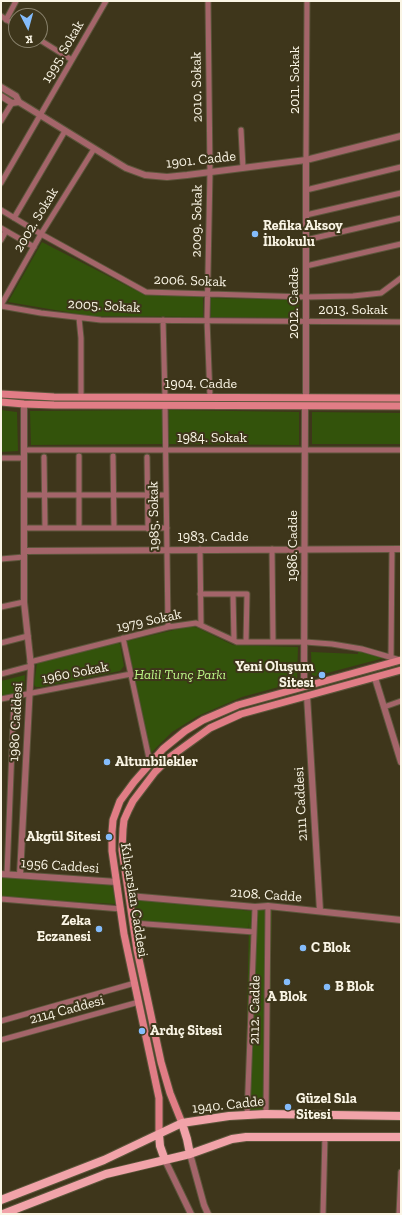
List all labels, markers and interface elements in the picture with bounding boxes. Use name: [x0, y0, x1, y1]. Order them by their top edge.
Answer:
north arrow: [8, 8, 48, 48]
street label: 1995. Sokak: [38, 18, 88, 86]
text: K: [25, 33, 34, 46]
street label: 2011. Sokak: [287, 46, 303, 114]
street label: 2010. Sokak: [188, 52, 206, 122]
street label: 1901. Cadde: [165, 148, 237, 172]
street label: 2009. Sokak: [188, 184, 206, 258]
street label: 2002. Sokak: [10, 185, 62, 255]
place label: Refika Aksoy İlkokulu: [263, 218, 343, 250]
marker: Refika Aksoy İlkokulu: [250, 229, 260, 239]
street label: 2012. Cadde: [286, 267, 302, 339]
street label: 2006. Sokak: [153, 271, 227, 291]
street label: 2005. Sokak: [67, 296, 141, 316]
street label: 2013. Sokak: [318, 302, 388, 318]
street label: 1904. Cadde: [165, 376, 237, 392]
street label: 1984. Sokak: [177, 430, 247, 446]
street label: 1985. Sokak: [145, 481, 163, 551]
street label: 1986. Cadde: [285, 510, 301, 582]
street label: 1983. Cadde: [177, 529, 249, 545]
street label: 1979 Sokak: [115, 606, 183, 636]
street label: 1960 Sokak: [40, 658, 110, 688]
place label: Yeni Oluşum Sitesi: [235, 659, 314, 692]
park label: Halil Tunç Parkı: [134, 667, 226, 683]
marker: Yeni Oluşum Sitesi: [317, 670, 327, 680]
street label: 1980 Caddesi: [6, 682, 26, 762]
place label: Altunbilekler: [115, 754, 198, 770]
marker: Altunbilekler: [102, 757, 112, 767]
street label: 2111 Caddesi: [291, 766, 311, 842]
place label: Akgül Sitesi: [26, 829, 101, 845]
marker: Akgül Sitesi: [104, 832, 114, 842]
street label: Kılıçarslan Caddesi: [117, 842, 151, 958]
street label: 1956 Caddesi: [20, 855, 100, 877]
street label: 2108. Cadde: [230, 884, 302, 906]
place label: Zeka Eczanesi: [37, 913, 91, 946]
marker: Zeka Eczanesi: [94, 924, 104, 934]
place label: C Blok: [311, 940, 350, 956]
marker: C Blok: [298, 943, 308, 953]
street label: 2112. Cadde: [246, 975, 264, 1045]
marker: A Blok: [282, 977, 292, 987]
place label: B Blok: [335, 979, 374, 995]
marker: B Blok: [322, 982, 332, 992]
place label: A Blok: [267, 989, 307, 1005]
street label: 2114 Caddesi: [28, 992, 106, 1028]
place label: Ardıç Sitesi: [150, 1023, 222, 1039]
marker: Ardıç Sitesi: [137, 1026, 147, 1036]
place label: Güzel Sıla Sitesi: [296, 1091, 357, 1124]
street label: 1940. Cadde: [191, 1093, 265, 1117]
marker: Güzel Sıla Sitesi: [283, 1102, 293, 1112]

